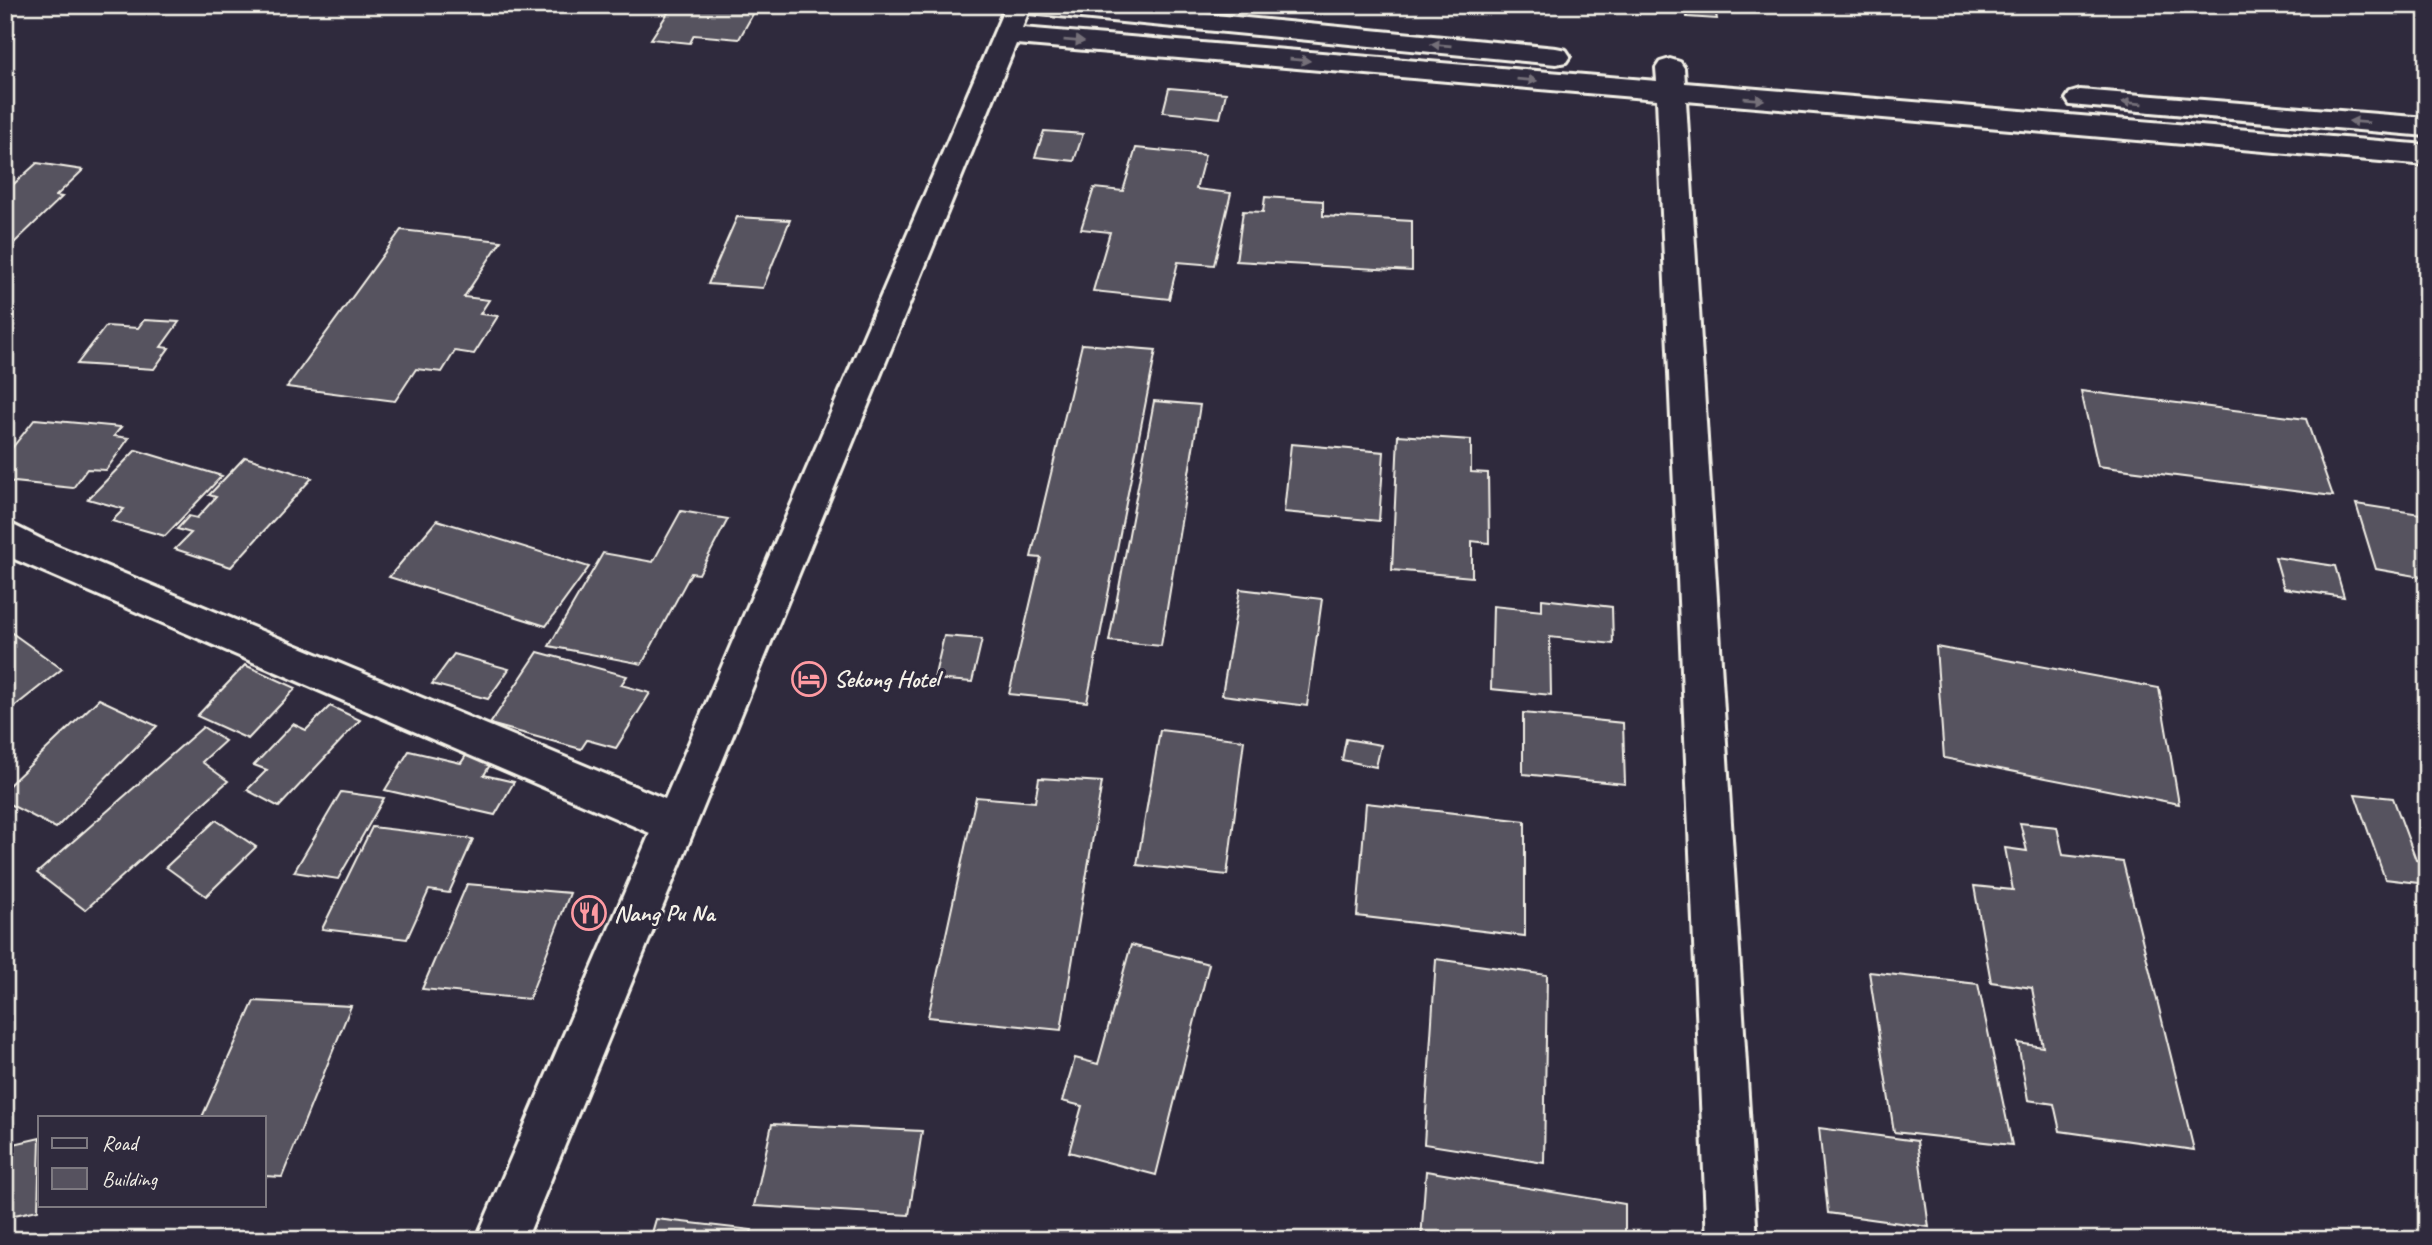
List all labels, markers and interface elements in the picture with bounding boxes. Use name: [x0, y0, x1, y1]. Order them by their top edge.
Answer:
one-way arrow: [1063, 36, 1085, 47]
one-way arrow: [1430, 39, 1452, 50]
one-way arrow: [1290, 55, 1312, 66]
one-way arrow: [1516, 75, 1538, 86]
one-way arrow: [1743, 94, 1765, 105]
one-way arrow: [2121, 97, 2143, 108]
one-way arrow: [2348, 116, 2370, 127]
hotel icon: Sekong Hotel: [790, 660, 828, 698]
place label: Sekong Hotel: [834, 664, 944, 694]
restaurant icon: Nang Pu Na: [570, 894, 608, 932]
place label: Nang Pu Na: [614, 898, 716, 928]
legend: [38, 1116, 266, 1206]
text: Road: [102, 1130, 141, 1156]
text: Building: [102, 1166, 159, 1192]

